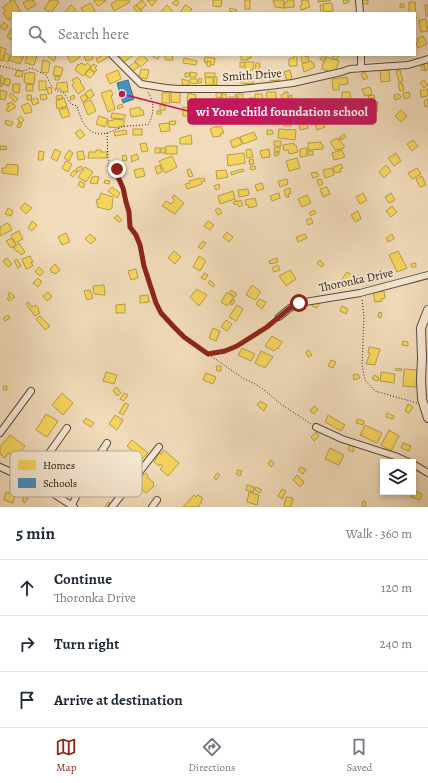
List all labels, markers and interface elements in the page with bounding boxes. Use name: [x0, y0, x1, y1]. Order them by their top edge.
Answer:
search box: [12, 12, 416, 56]
icon: search: [26, 23, 48, 45]
text: Search here: [58, 24, 129, 44]
street label: Smith Drive: [222, 65, 282, 85]
callout: wi Yone child foundation school: [188, 99, 376, 124]
text: wi Yone child foundation school: [195, 103, 368, 120]
route end: [108, 160, 126, 178]
street label: Thoronka Drive: [317, 264, 395, 296]
route start: [290, 294, 308, 312]
legend: [10, 451, 142, 497]
text: Homes: [43, 458, 75, 473]
map controls: [380, 459, 416, 495]
button: layers: [380, 459, 416, 495]
text: Schools: [43, 476, 77, 491]
text: 5 min: [16, 522, 55, 545]
text: Walk · 360 m: [346, 525, 412, 542]
text: Continue: [54, 569, 112, 589]
icon: ahead: [16, 577, 38, 599]
text: 120 m: [381, 579, 412, 596]
text: Thoronka Drive: [54, 589, 136, 606]
icon: right: [16, 633, 38, 655]
text: Turn right: [54, 634, 119, 654]
text: 240 m: [380, 635, 412, 652]
icon: arrive: [16, 689, 38, 711]
text: Arrive at destination: [54, 690, 183, 710]
tab: Map: [55, 736, 77, 775]
tab: Directions: [188, 736, 236, 775]
tab: Saved: [346, 736, 373, 775]

